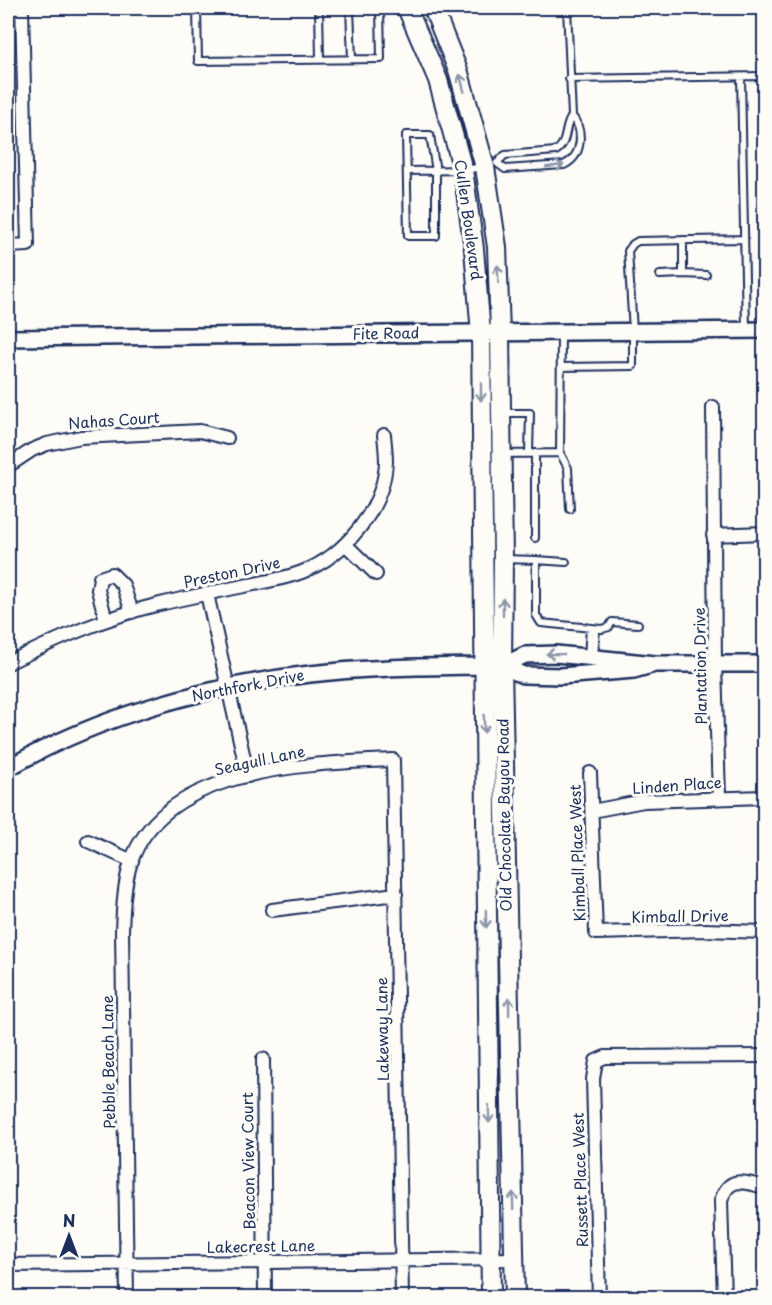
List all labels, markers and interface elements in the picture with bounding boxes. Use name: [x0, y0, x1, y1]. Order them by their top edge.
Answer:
one-way arrow: [456, 74, 467, 93]
street label: Cullen Boulevard: [450, 158, 489, 282]
one-way arrow: [545, 160, 565, 171]
one-way arrow: [492, 265, 503, 285]
street label: Fite Road: [352, 320, 420, 345]
one-way arrow: [475, 382, 487, 402]
street label: Nahas Court: [67, 405, 160, 434]
street label: Preston Drive: [181, 550, 282, 593]
one-way arrow: [497, 598, 509, 618]
street label: Plantation Drive: [687, 607, 712, 725]
one-way arrow: [546, 649, 566, 660]
street label: Northfork Drive: [189, 662, 306, 707]
one-way arrow: [478, 714, 490, 734]
street label: Old Chocolate Bayou Road: [490, 718, 517, 912]
street label: Seagull Lane: [212, 739, 307, 780]
street label: Linden Place: [631, 770, 722, 799]
street label: Kimball Place West: [563, 784, 590, 922]
street label: Kimball Drive: [631, 903, 729, 928]
one-way arrow: [481, 909, 492, 929]
street label: Lakeway Lane: [369, 977, 394, 1081]
street label: Pebble Beach Lane: [95, 995, 120, 1129]
one-way arrow: [503, 996, 515, 1016]
street label: Beacon View Court: [235, 1092, 260, 1230]
one-way arrow: [483, 1104, 495, 1124]
street label: Russett Place West: [566, 1112, 593, 1248]
one-way arrow: [508, 1191, 519, 1211]
north arrow: [39, 1206, 99, 1266]
text: N: [63, 1208, 75, 1232]
street label: Lakecrest Lane: [206, 1233, 315, 1258]

